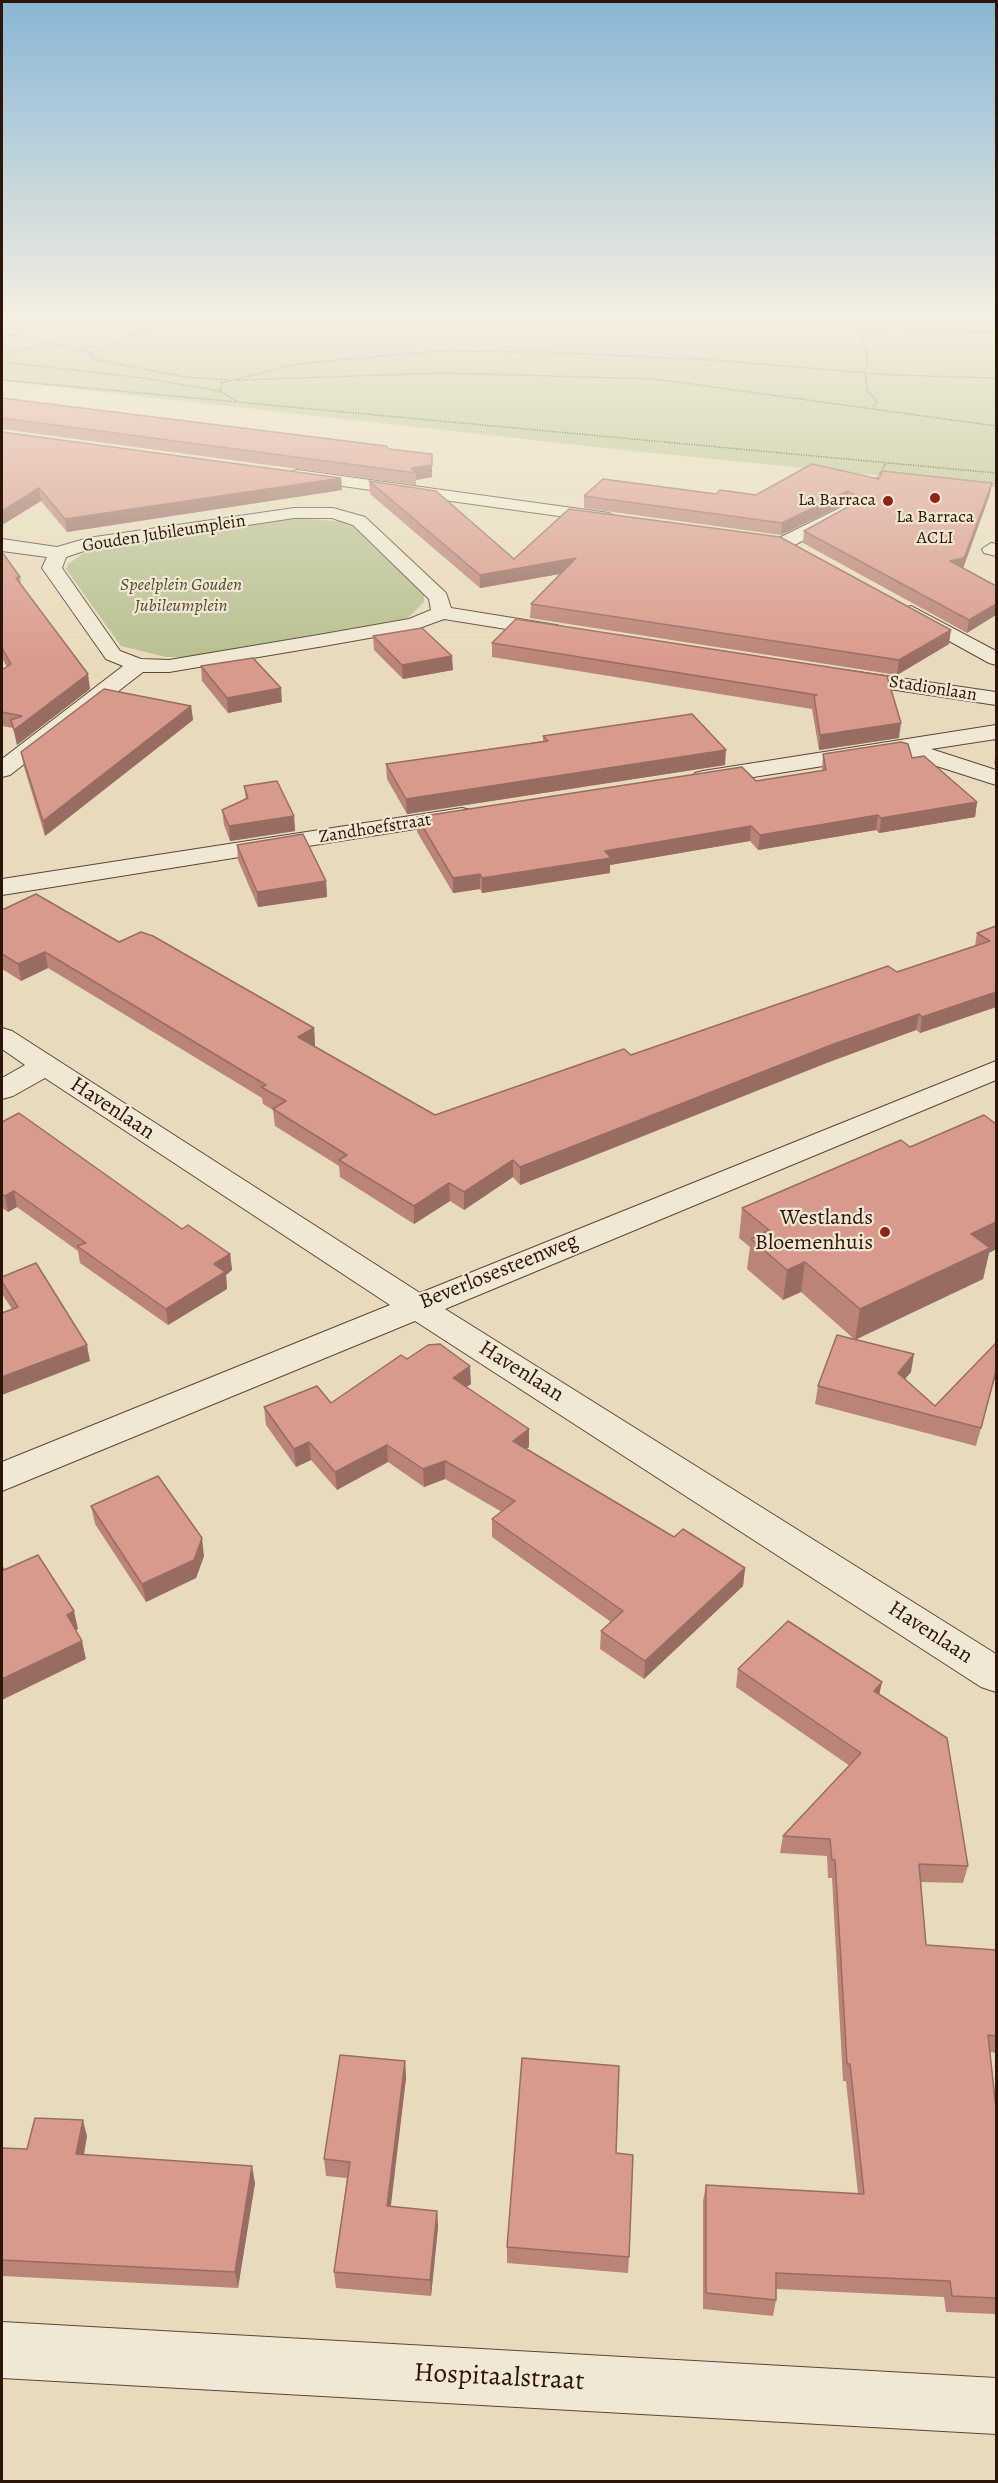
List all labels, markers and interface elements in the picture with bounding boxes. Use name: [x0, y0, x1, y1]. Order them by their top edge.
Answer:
place label: La Barraca: [798, 490, 876, 512]
marker: La Barraca ACLI: [928, 491, 942, 505]
marker: La Barraca: [881, 494, 895, 508]
place label: La Barraca ACLI: [896, 507, 974, 550]
street label: Gouden Jubileumplein: [81, 510, 247, 558]
park label: Speelplein Gouden Jubileumplein: [120, 575, 242, 618]
street label: Stadionlaan: [888, 671, 978, 707]
street label: Zandhoefstraat: [317, 809, 433, 849]
street label: Havenlaan: [65, 1072, 159, 1146]
place label: Westlands Bloemenhuis: [755, 1206, 873, 1258]
marker: Westlands Bloemenhuis: [878, 1225, 892, 1239]
street label: Beverlosesteenweg: [416, 1228, 582, 1316]
street label: Havenlaan: [474, 1336, 568, 1408]
street label: Havenlaan: [883, 1596, 977, 1670]
street label: Hospitaalstraat: [413, 2357, 585, 2399]

